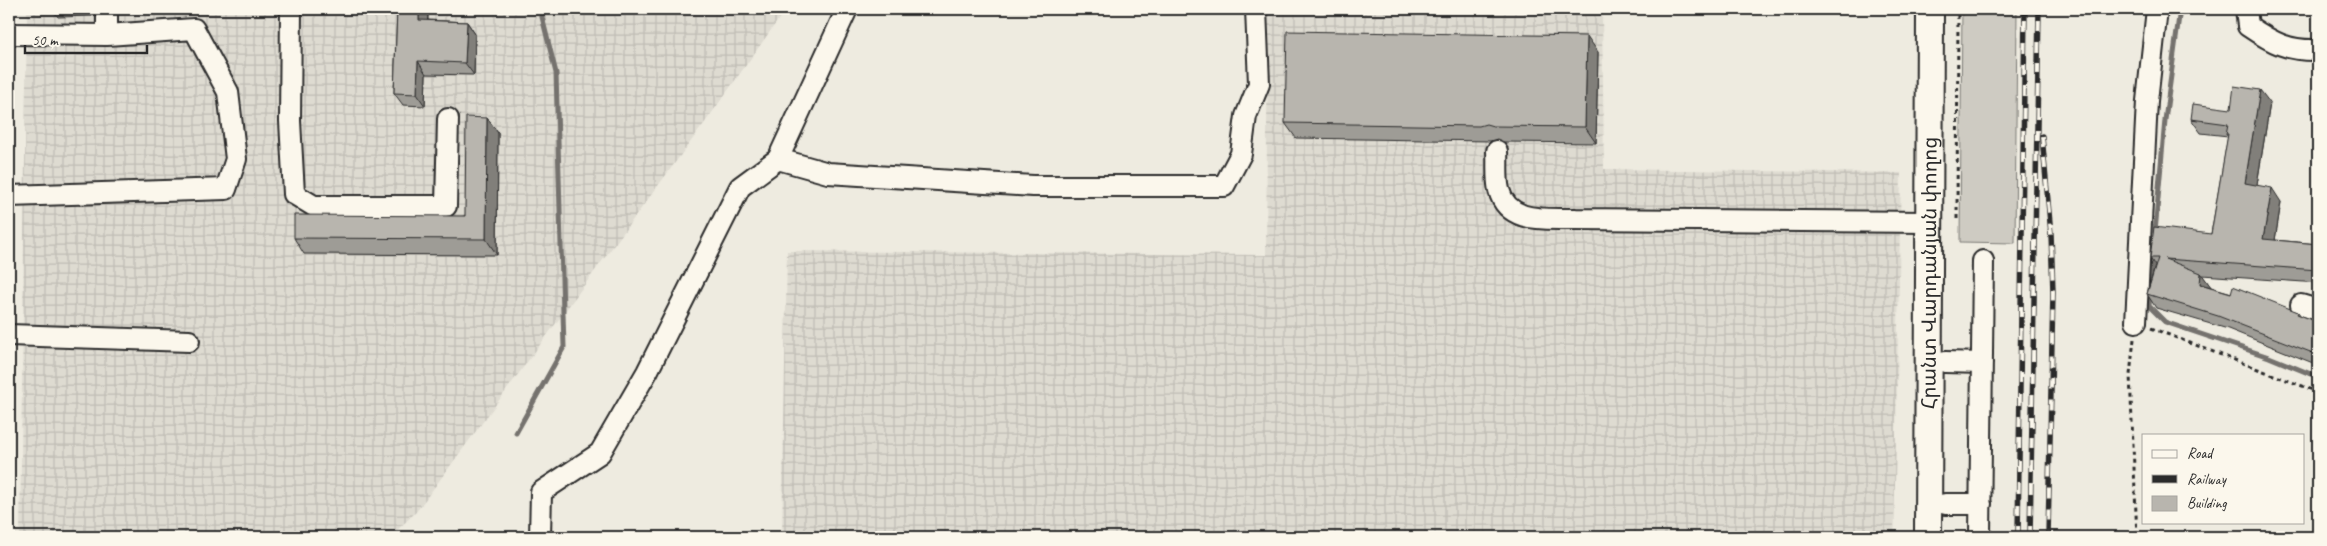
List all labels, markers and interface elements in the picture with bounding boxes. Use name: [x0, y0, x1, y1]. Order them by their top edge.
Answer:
scale bar: [25, 22, 148, 54]
text: 50 m: [32, 31, 59, 50]
street label: Հրանտ Վարդանյան փողոց: [1916, 137, 1942, 409]
legend: [2142, 434, 2304, 524]
text: Road: [2187, 444, 2214, 463]
text: Railway: [2187, 470, 2228, 489]
text: Building: [2187, 494, 2227, 513]

